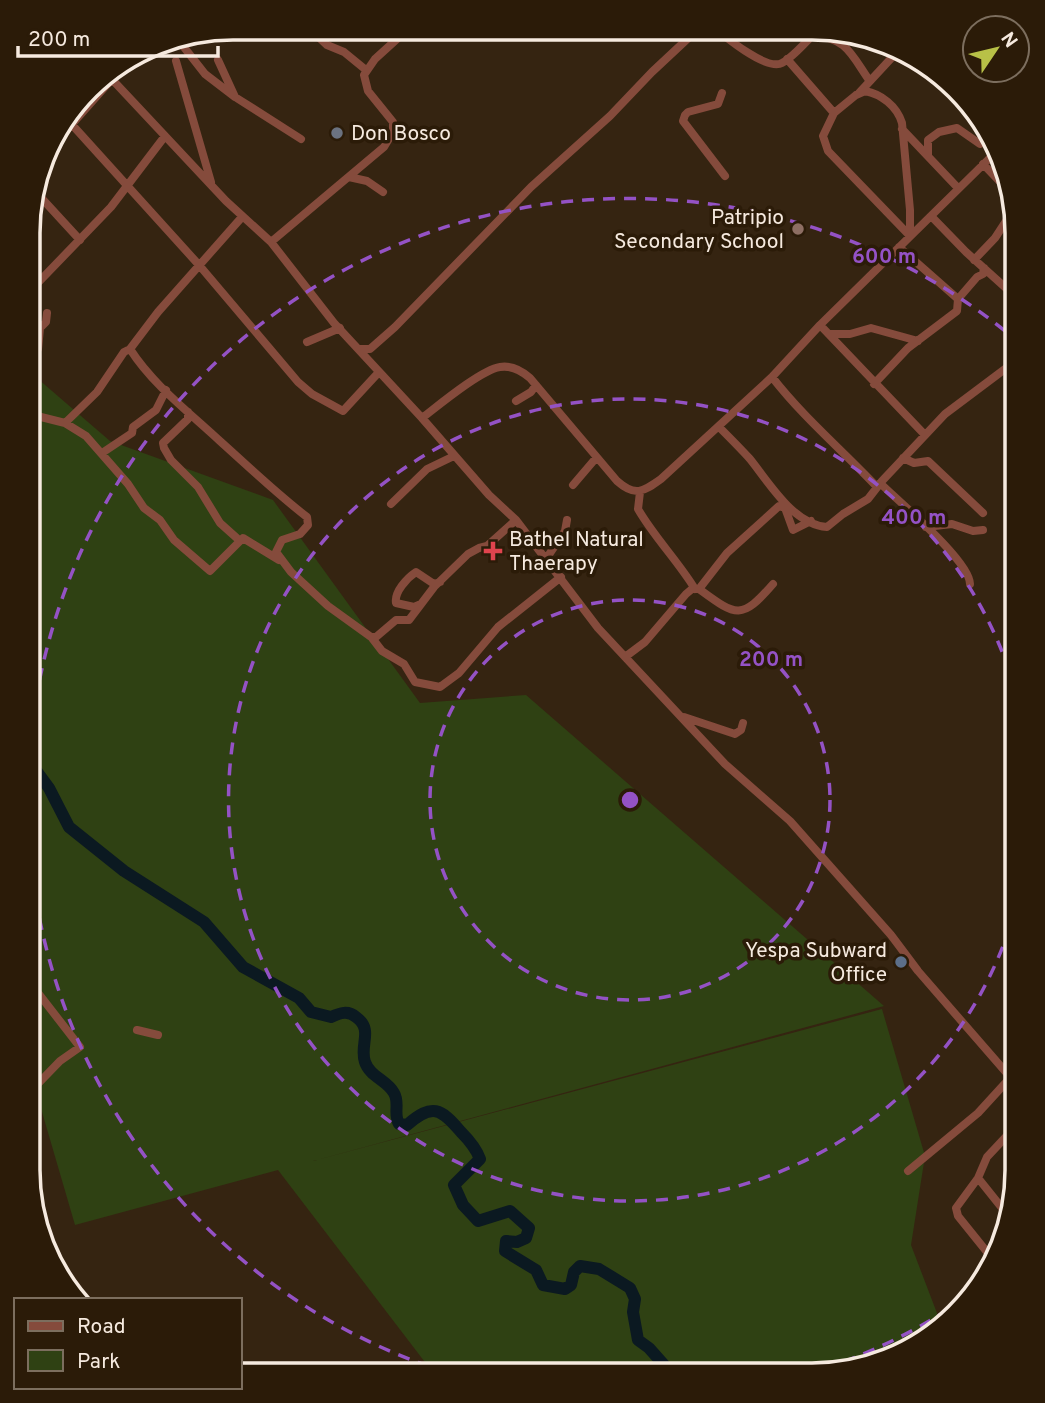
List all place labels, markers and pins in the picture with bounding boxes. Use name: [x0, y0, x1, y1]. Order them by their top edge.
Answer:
place label: Don Bosco: [351, 121, 451, 148]
marker: Don Bosco: [329, 125, 345, 141]
place label: Patripio Secondary School: [614, 205, 784, 256]
marker: Patripio Secondary School: [790, 221, 806, 237]
place label: Bathel Natural Thaerapy: [509, 527, 644, 578]
marker: Bathel Natural Thaerapy: [483, 541, 503, 561]
centre of rings: [618, 788, 642, 812]
place label: Yespa Subward Office: [745, 938, 887, 989]
marker: Yespa Subward Office: [893, 954, 909, 970]

